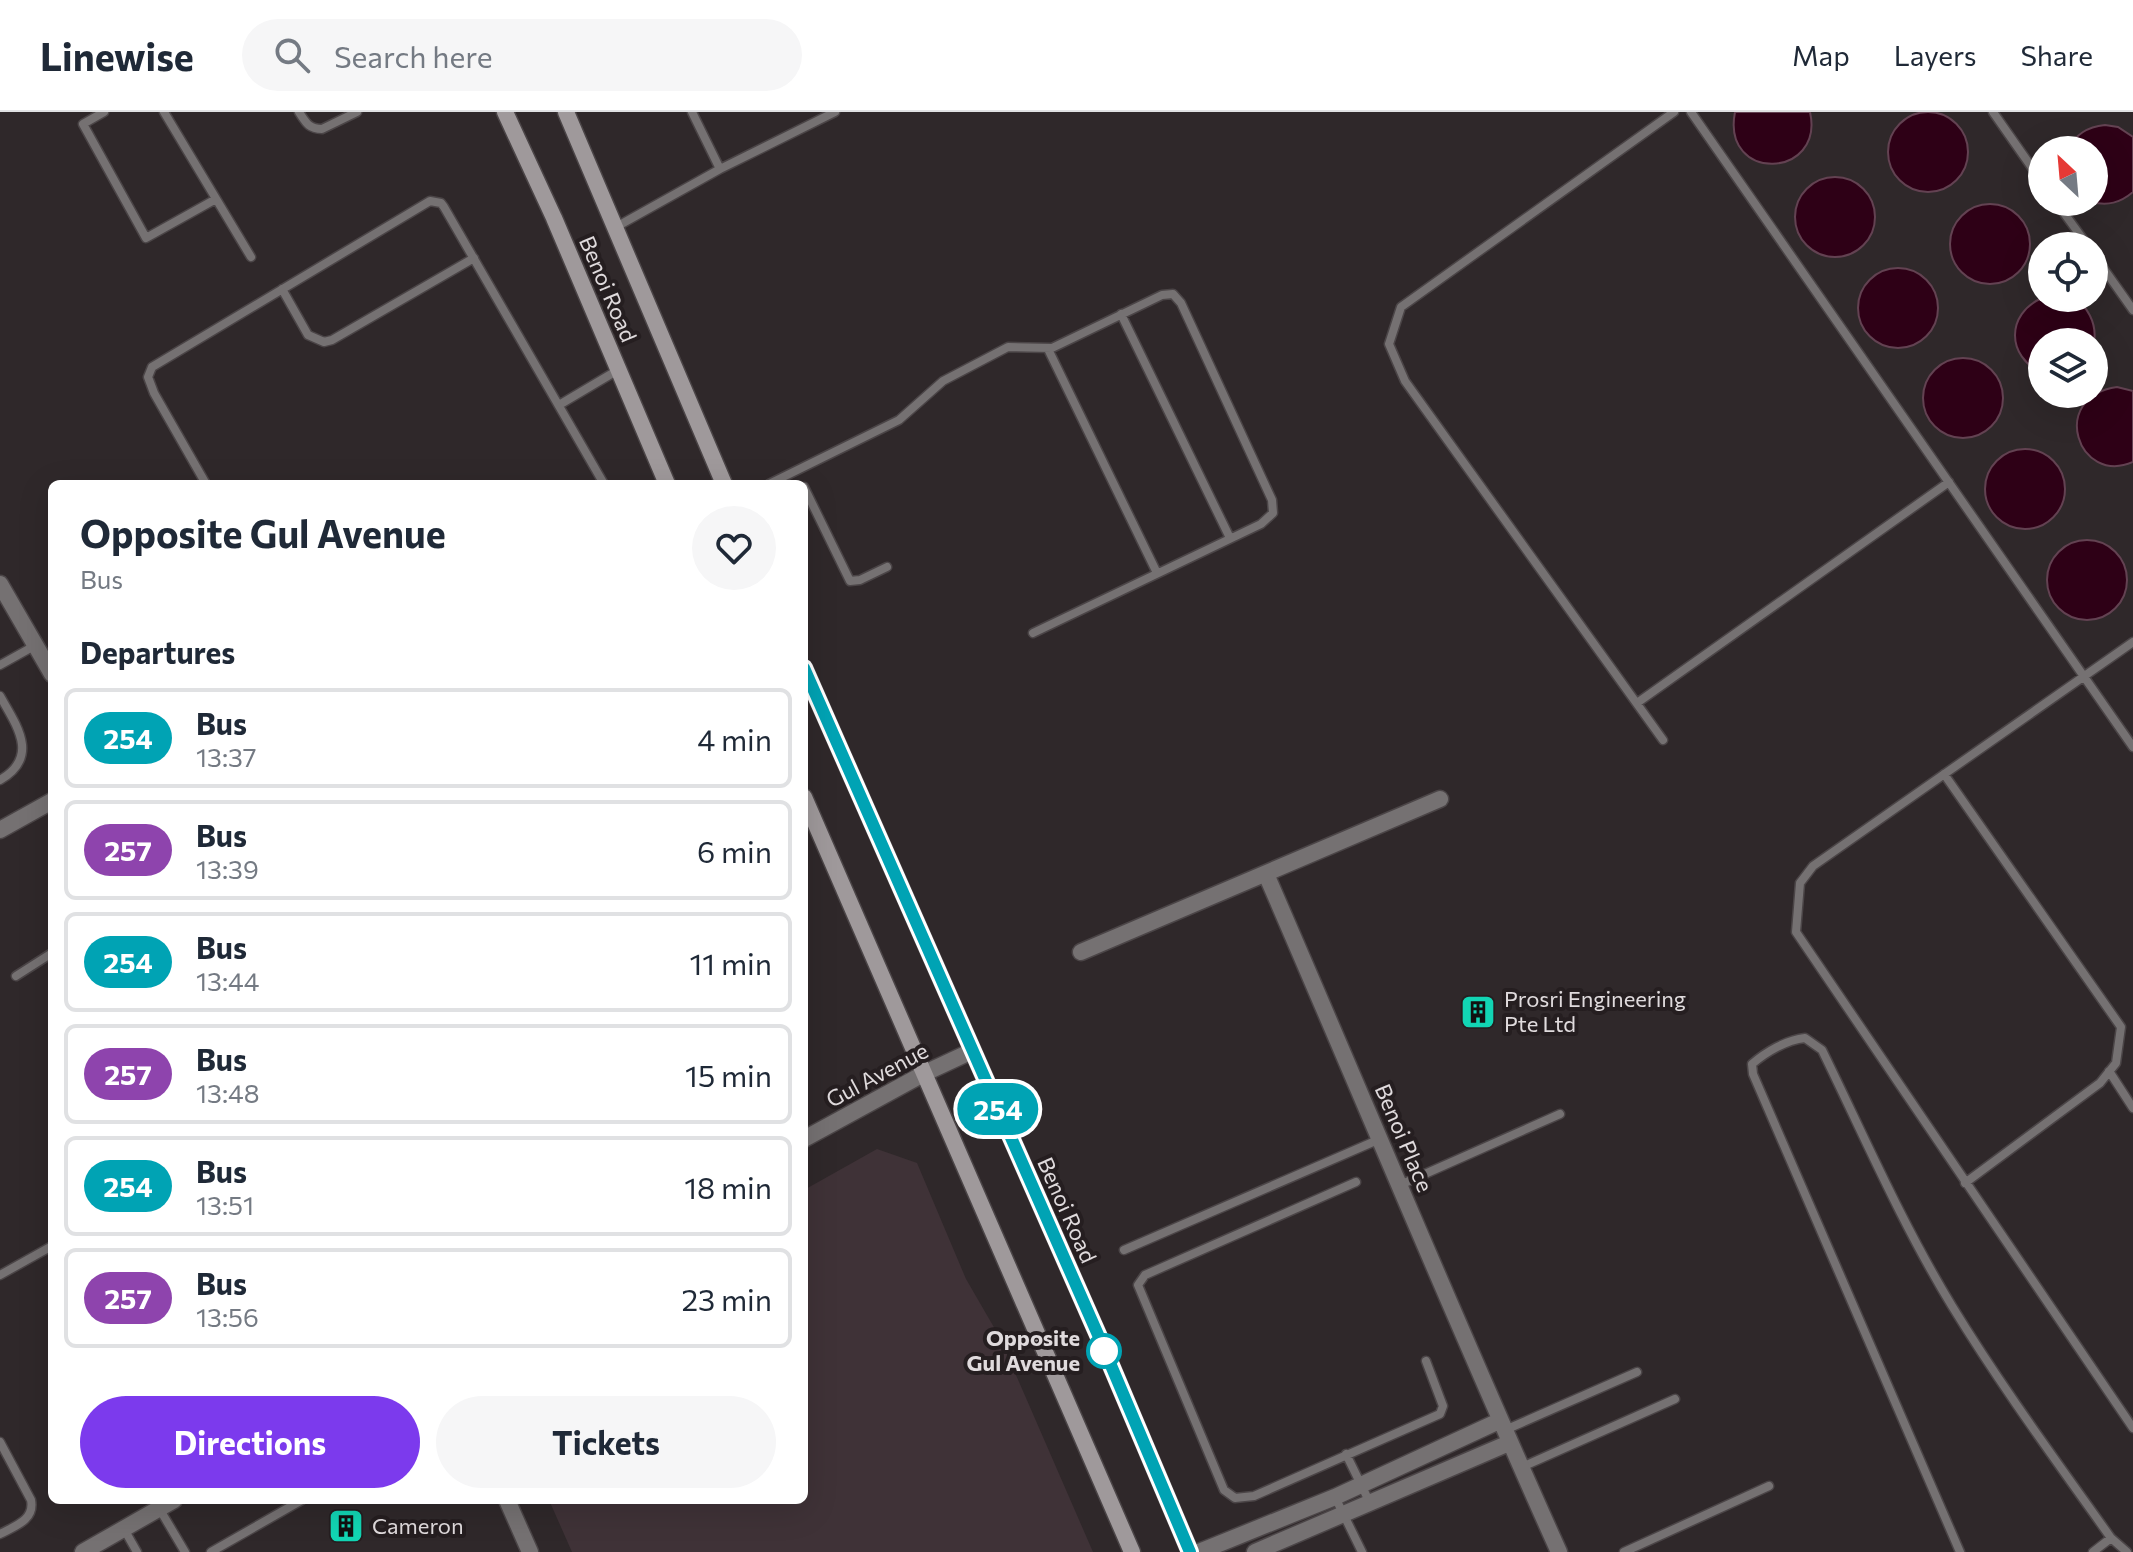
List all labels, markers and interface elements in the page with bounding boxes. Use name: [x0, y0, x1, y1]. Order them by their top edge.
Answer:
search box: [242, 19, 802, 91]
text: Linewise: [40, 32, 194, 79]
icon: search: [270, 33, 314, 77]
text: Search here: [334, 37, 493, 74]
text: Map: [1792, 38, 1850, 72]
text: Layers: [1894, 38, 1976, 72]
text: Share: [2020, 38, 2093, 72]
north arrow: [2028, 136, 2108, 216]
map controls: [2028, 136, 2108, 408]
street label: Benoi Road: [574, 232, 643, 346]
button: locate: [2028, 232, 2108, 312]
button: layers: [2028, 328, 2108, 408]
button: heart: [692, 506, 776, 590]
text: Opposite Gul Avenue: [80, 509, 446, 556]
text: Bus: [80, 563, 123, 594]
text: Departures: [80, 633, 235, 670]
text: Bus: [196, 704, 247, 741]
text: 4 min: [697, 720, 772, 757]
text: 254: [103, 721, 153, 755]
text: 13:37: [196, 741, 257, 772]
text: Bus: [196, 816, 247, 853]
text: 6 min: [697, 832, 772, 869]
text: 257: [104, 833, 152, 867]
text: 13:39: [196, 853, 259, 884]
text: Bus: [196, 928, 247, 965]
text: 11 min: [690, 944, 772, 981]
text: 254: [103, 945, 153, 979]
text: 13:44: [196, 965, 259, 996]
place label: Prosri Engineering Pte Ltd: [1504, 985, 1686, 1037]
building icon: Prosri Engineering Pte Ltd: [1459, 993, 1497, 1031]
street label: Gul Avenue: [821, 1036, 932, 1113]
text: Bus: [196, 1040, 247, 1077]
text: 15 min: [685, 1056, 772, 1093]
text: 257: [104, 1057, 152, 1091]
text: 13:48: [196, 1077, 259, 1108]
street label: Benoi Place: [1370, 1080, 1439, 1196]
line badge: 254: [952, 1083, 1044, 1135]
text: 254: [973, 1092, 1023, 1126]
text: Bus: [196, 1152, 247, 1189]
street label: Benoi Road: [1032, 1153, 1103, 1267]
text: 18 min: [684, 1168, 772, 1205]
text: 254: [103, 1169, 153, 1203]
text: 13:51: [196, 1189, 254, 1220]
text: Bus: [196, 1264, 247, 1301]
text: 23 min: [681, 1280, 772, 1317]
text: 257: [104, 1281, 152, 1315]
text: 13:56: [196, 1301, 259, 1332]
place label: Opposite Gul Avenue: [967, 1324, 1080, 1376]
marker: Opposite Gul Avenue: [1087, 1334, 1121, 1368]
button: Directions: [80, 1396, 420, 1488]
button: Tickets: [436, 1396, 776, 1488]
building icon: Cameron: [327, 1507, 365, 1545]
place label: Cameron: [372, 1512, 464, 1539]

